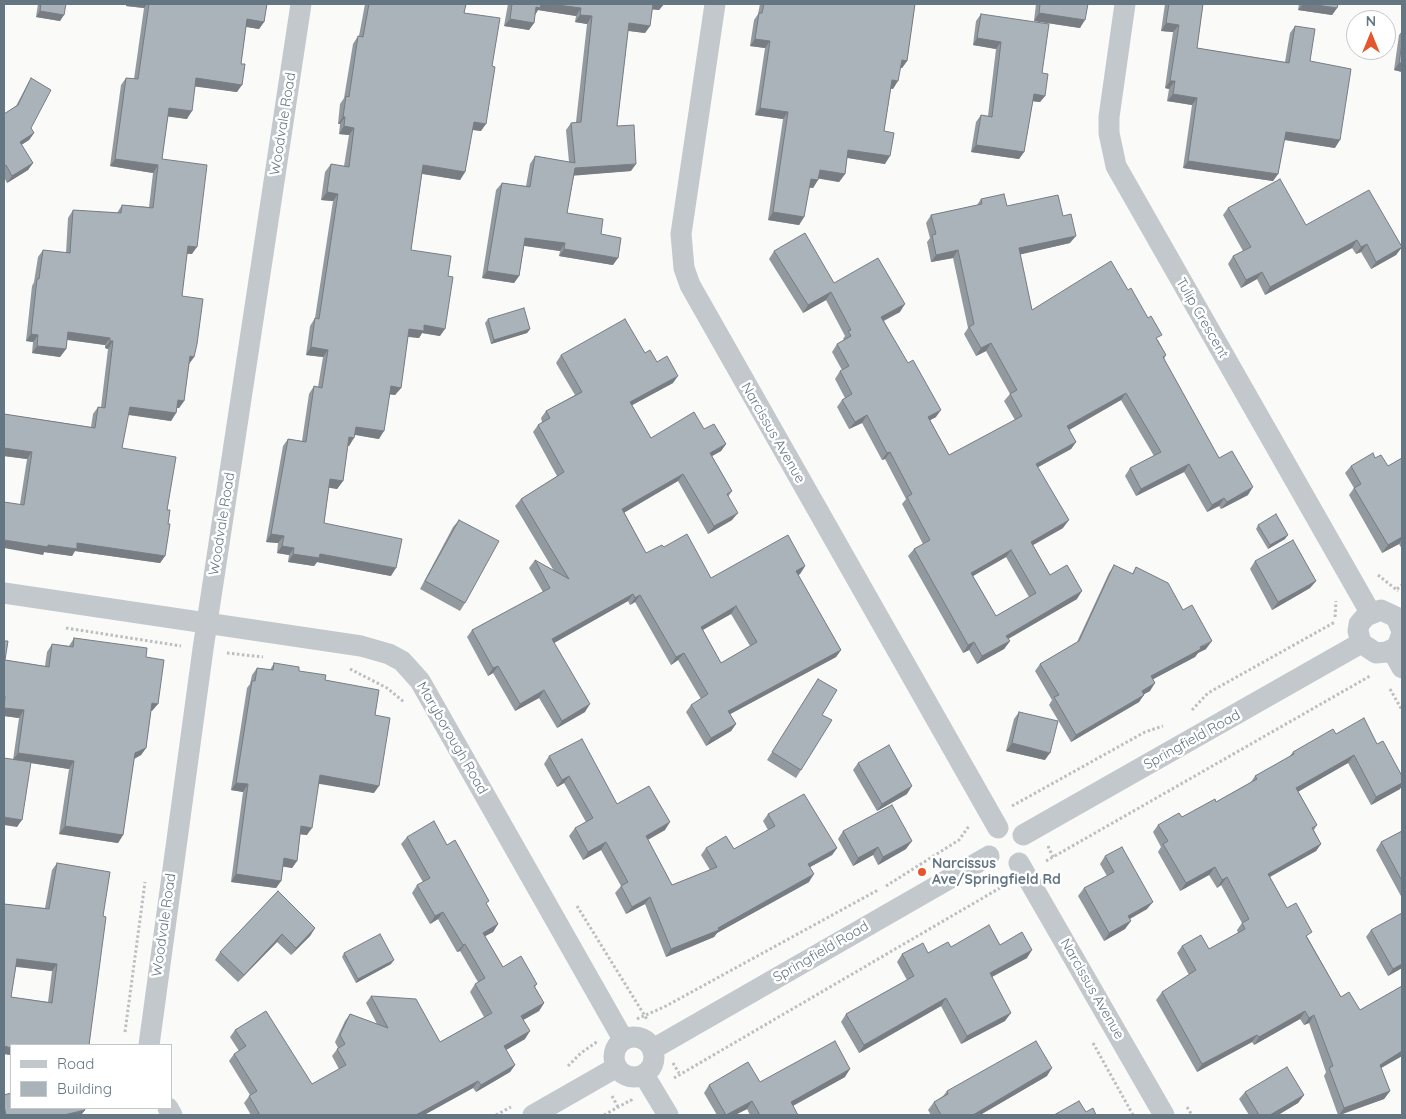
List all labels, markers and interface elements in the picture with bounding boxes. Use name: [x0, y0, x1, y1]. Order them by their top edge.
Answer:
north arrow: [1346, 10, 1396, 60]
text: N: [1366, 12, 1376, 30]
street label: Woodvale Road: [267, 71, 299, 177]
street label: Tulip Crescent: [1172, 275, 1232, 361]
street label: Narcissus Avenue: [737, 380, 809, 486]
street label: Woodvale Road: [206, 471, 238, 577]
street label: Maryborough Road: [413, 679, 491, 797]
street label: Springfield Road: [1141, 707, 1243, 773]
place label: Narcissus Ave/Springfield Rd: [932, 856, 1061, 889]
marker: Narcissus Ave/Springfield Rd: [916, 866, 928, 878]
street label: Woodvale Road: [148, 872, 180, 978]
street label: Springfield Road: [770, 918, 872, 986]
street label: Narcissus Avenue: [1056, 936, 1128, 1042]
legend: [10, 1044, 172, 1109]
text: Road: [57, 1054, 94, 1073]
text: Building: [57, 1079, 112, 1098]

